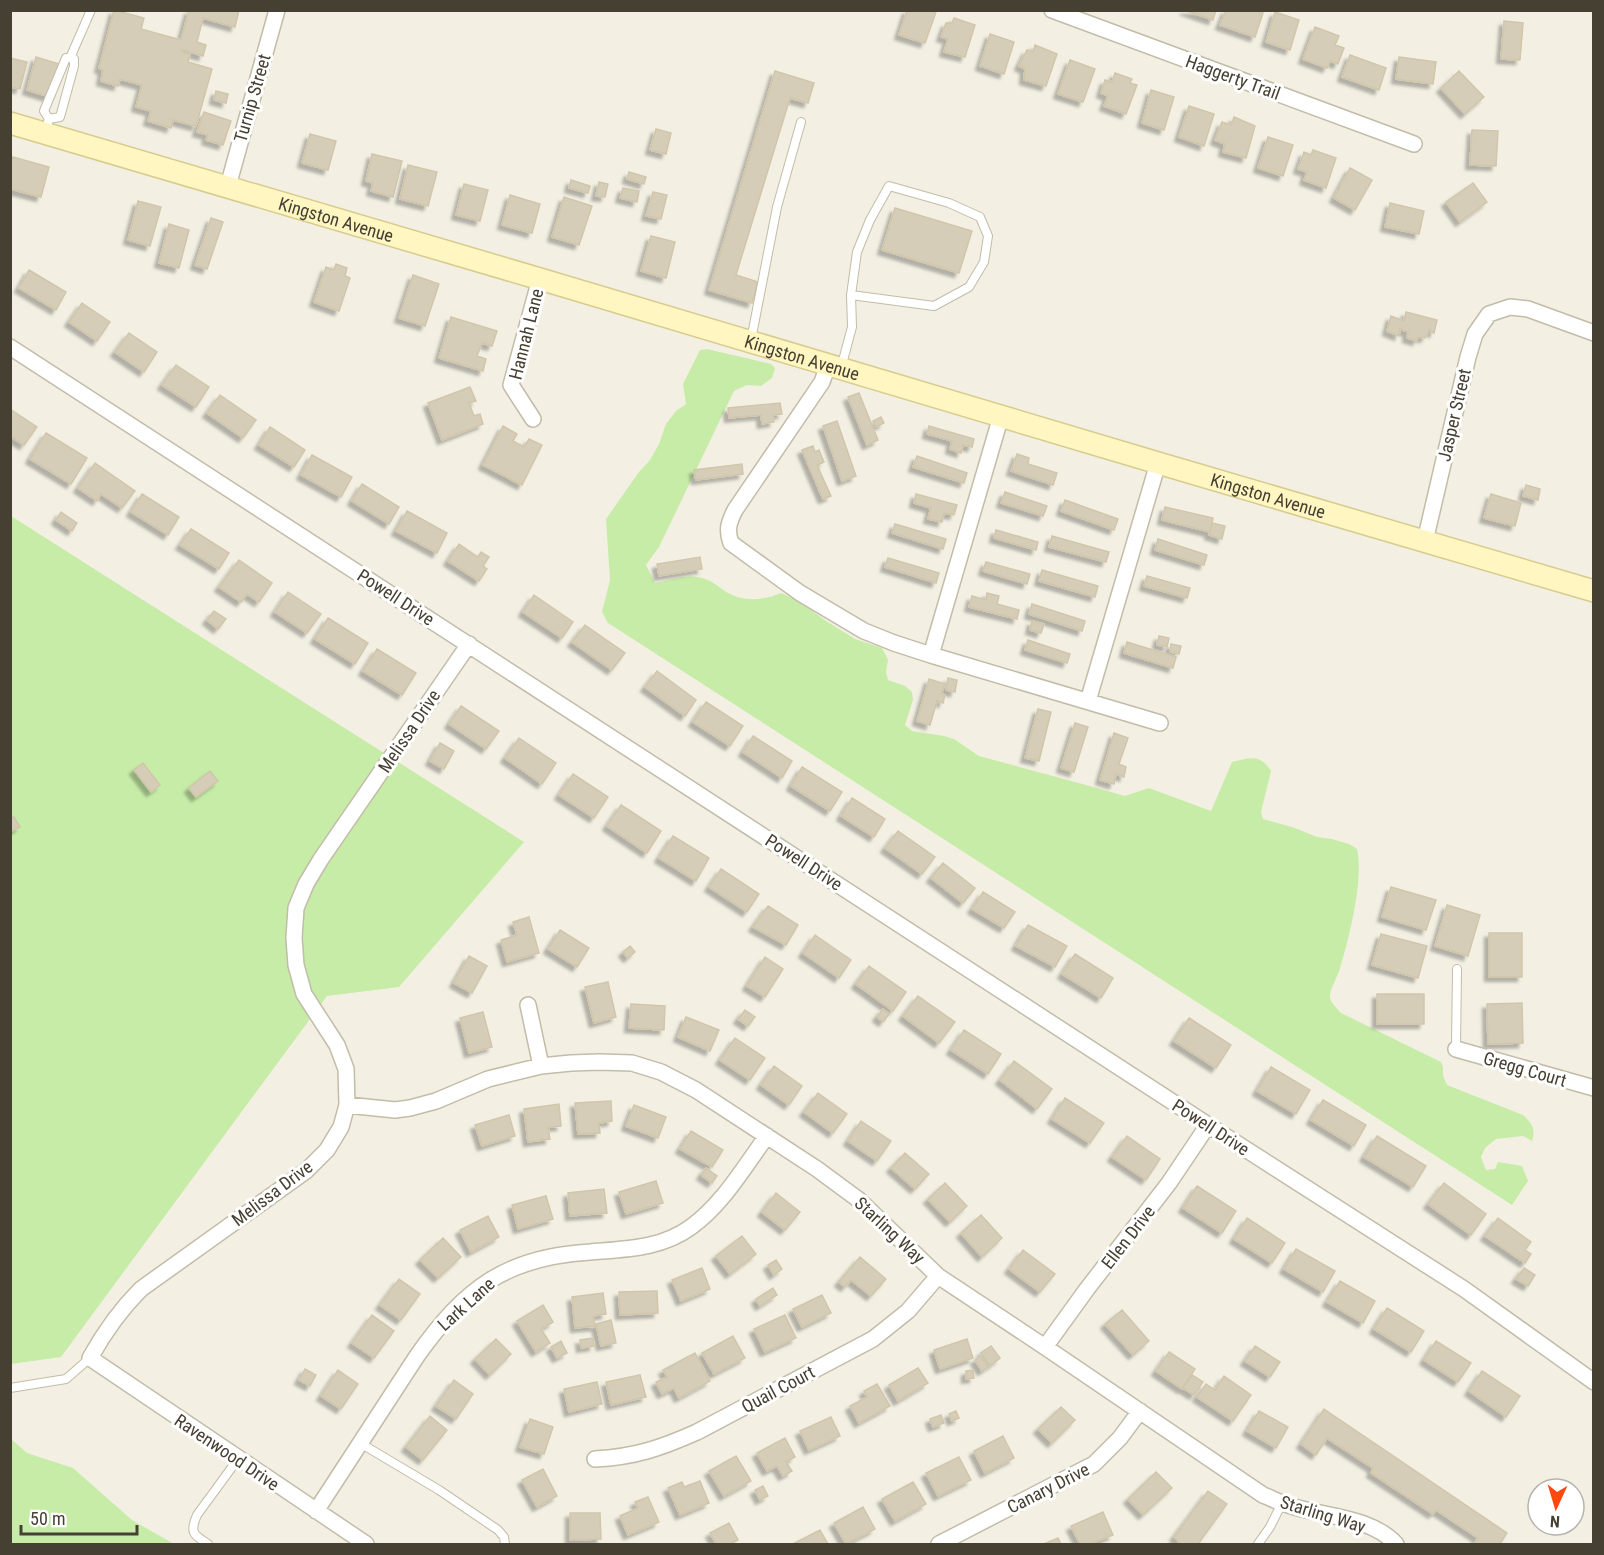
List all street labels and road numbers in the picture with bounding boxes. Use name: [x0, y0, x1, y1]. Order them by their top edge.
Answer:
street label: Haggerty Trail: [1183, 50, 1283, 104]
street label: Turnip Street: [229, 51, 275, 145]
street label: Kingston Avenue: [276, 192, 396, 246]
street label: Hannah Lane: [505, 286, 547, 382]
street label: Kingston Avenue: [742, 330, 862, 384]
street label: Jasper Street: [1433, 367, 1475, 463]
street label: Kingston Avenue: [1208, 469, 1328, 522]
street label: Powell Drive: [354, 564, 438, 630]
street label: Melissa Drive: [374, 686, 444, 776]
street label: Powell Drive: [762, 829, 846, 895]
street label: Gregg Court: [1481, 1047, 1569, 1091]
street label: Powell Drive: [1169, 1094, 1253, 1160]
street label: Melissa Drive: [228, 1156, 316, 1230]
street label: Starling Way: [851, 1192, 930, 1268]
street label: Ellen Drive: [1097, 1201, 1159, 1273]
street label: Lark Lane: [433, 1273, 499, 1335]
street label: Quail Court: [738, 1361, 818, 1417]
street label: Ravenwood Drive: [171, 1409, 283, 1495]
street label: Canary Drive: [1003, 1458, 1093, 1518]
street label: Starling Way: [1278, 1491, 1369, 1537]

